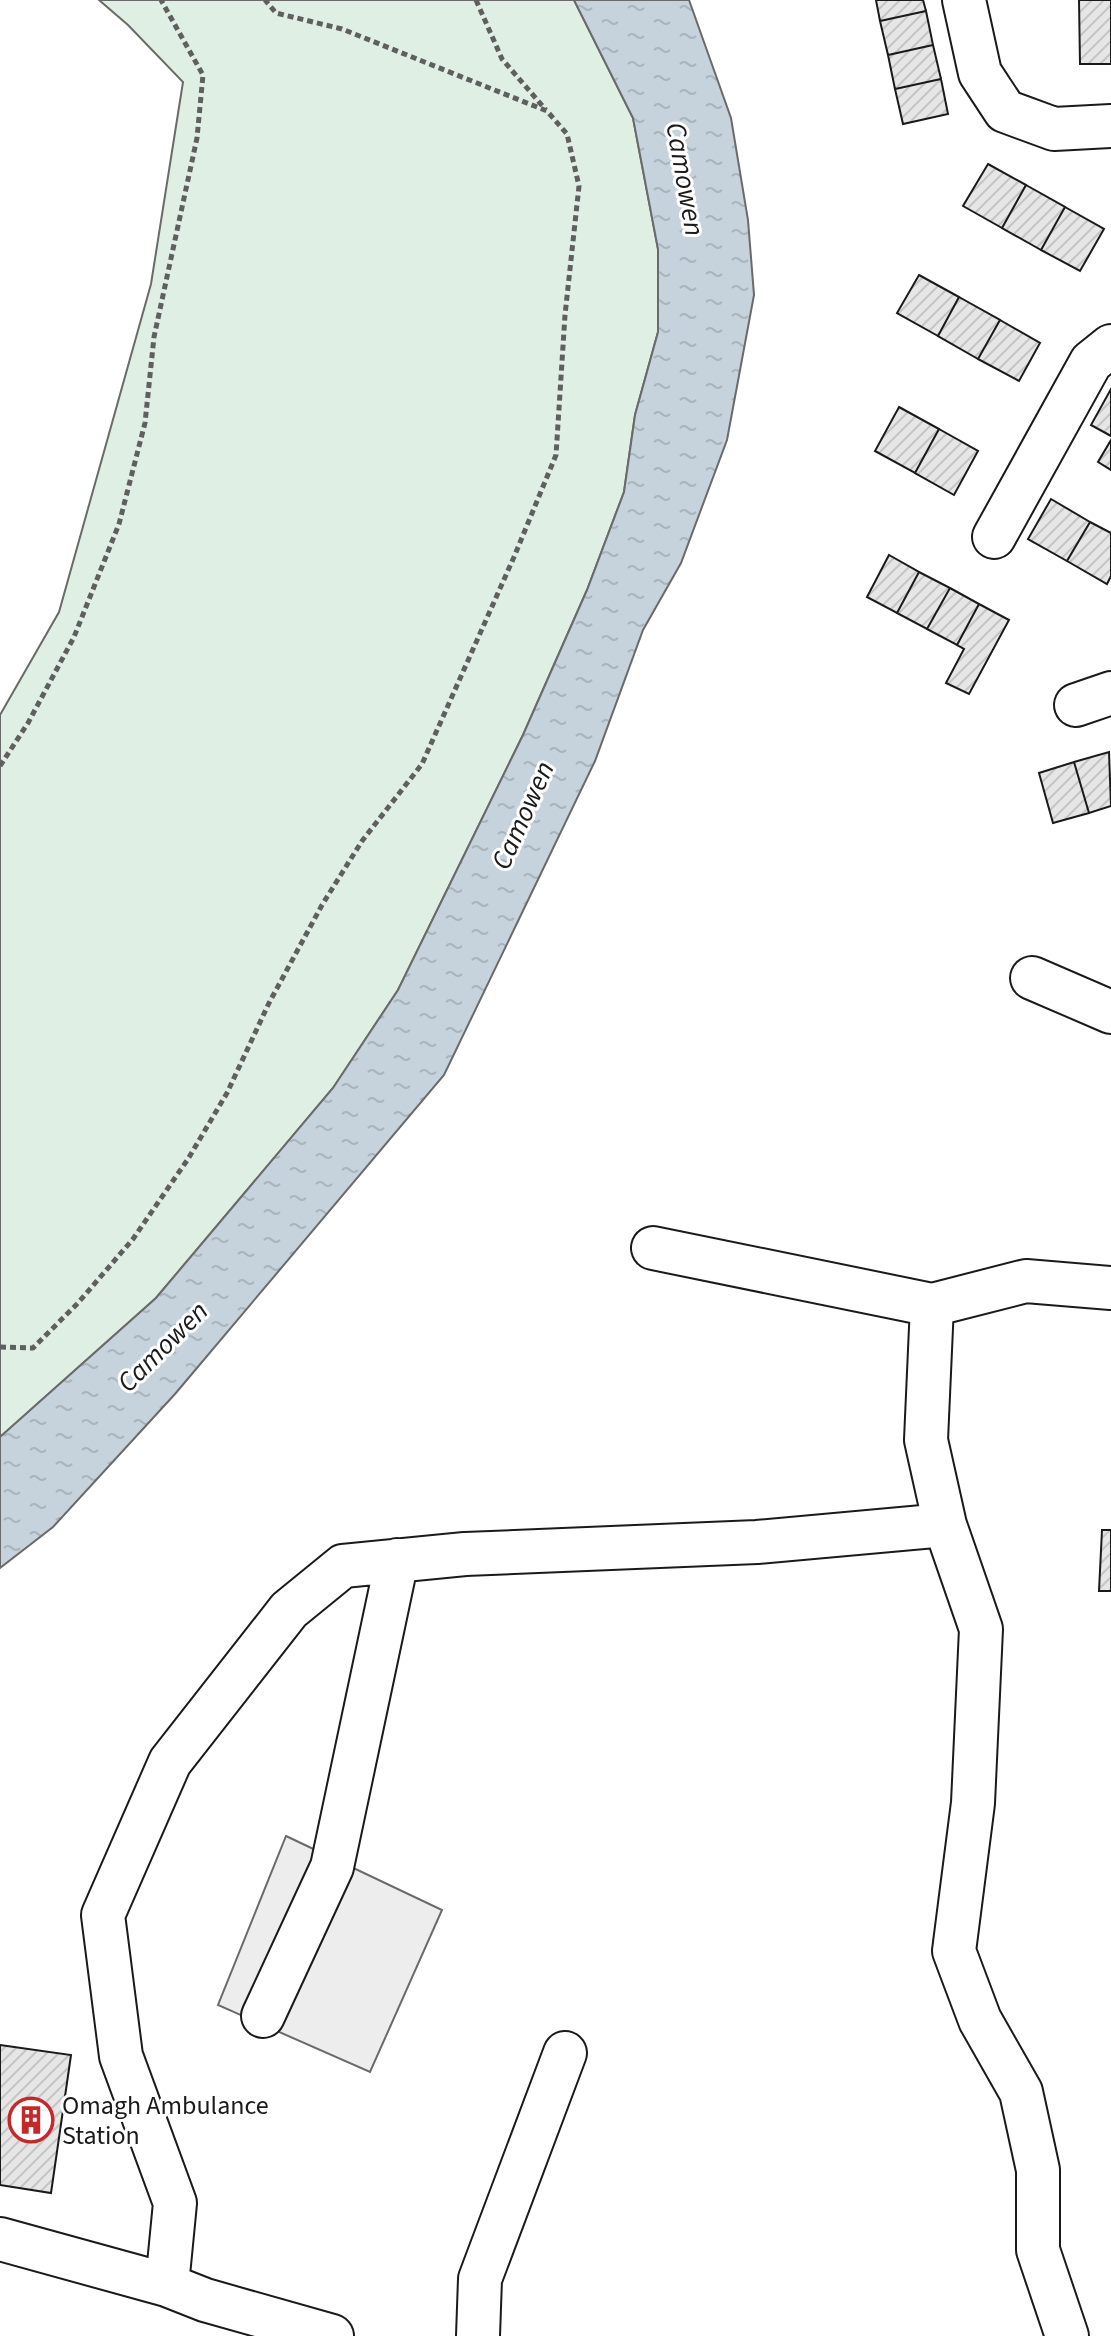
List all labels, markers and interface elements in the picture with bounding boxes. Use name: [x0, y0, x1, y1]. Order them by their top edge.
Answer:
water label: Camowen: [655, 119, 715, 239]
water label: Camowen: [481, 755, 565, 876]
water label: Camowen: [108, 1292, 217, 1401]
place label: Omagh Ambulance Station: [62, 2087, 269, 2154]
building icon: Omagh Ambulance Station: [7, 2096, 55, 2144]

